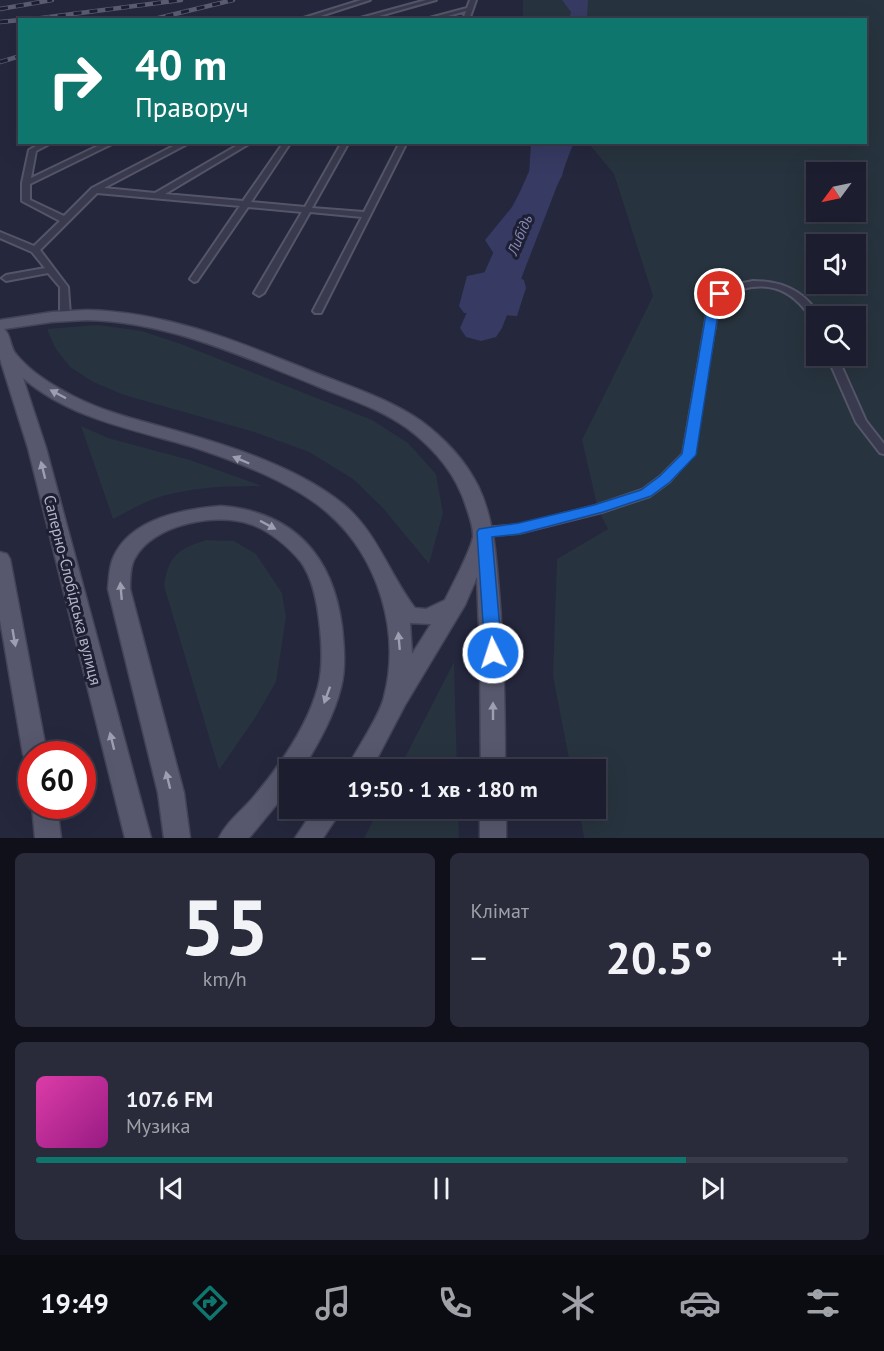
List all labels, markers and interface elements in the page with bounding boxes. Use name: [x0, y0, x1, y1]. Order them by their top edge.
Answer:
text: 40 m: [135, 37, 227, 92]
icon: right: [36, 42, 114, 120]
text: Праворуч: [135, 90, 249, 124]
north arrow: [806, 162, 866, 222]
map controls: [806, 162, 866, 366]
water label: Либідь: [502, 211, 537, 259]
button: sound: [806, 234, 866, 294]
pin: [694, 268, 745, 319]
icon: arrive: [703, 277, 736, 310]
button: search: [806, 306, 866, 366]
one-way arrow: [49, 390, 67, 400]
one-way arrow: [231, 455, 249, 465]
one-way arrow: [38, 461, 48, 480]
street label: Саперно-Слобідська вулиця: [40, 493, 106, 687]
one-way arrow: [259, 520, 276, 530]
one-way arrow: [116, 582, 126, 601]
position arrow: [461, 621, 525, 685]
one-way arrow: [10, 628, 19, 647]
one-way arrow: [394, 632, 404, 651]
one-way arrow: [321, 686, 331, 704]
one-way arrow: [488, 702, 498, 721]
one-way arrow: [106, 732, 116, 750]
speed limit sign: 60: [18, 741, 96, 819]
one-way arrow: [162, 771, 172, 789]
text: 19:50 · 1 хв · 180 m: [347, 775, 538, 803]
text: 55: [181, 876, 269, 977]
text: Клімат: [471, 898, 529, 924]
text: 20.5°: [606, 928, 713, 986]
text: −: [471, 936, 487, 979]
text: +: [831, 936, 848, 979]
text: km/h: [203, 966, 247, 992]
text: 107.6 FM: [126, 1085, 213, 1113]
text: Музика: [126, 1113, 190, 1139]
icon: previous: [155, 1172, 188, 1205]
icon: pause: [425, 1172, 458, 1205]
icon: next: [696, 1172, 729, 1205]
icon: directions: [189, 1282, 231, 1324]
icon: music: [312, 1282, 354, 1324]
icon: phone: [434, 1282, 476, 1324]
icon: climate: [557, 1282, 599, 1324]
icon: car: [679, 1282, 721, 1324]
icon: filters: [802, 1282, 844, 1324]
text: 19:49: [40, 1286, 109, 1320]

